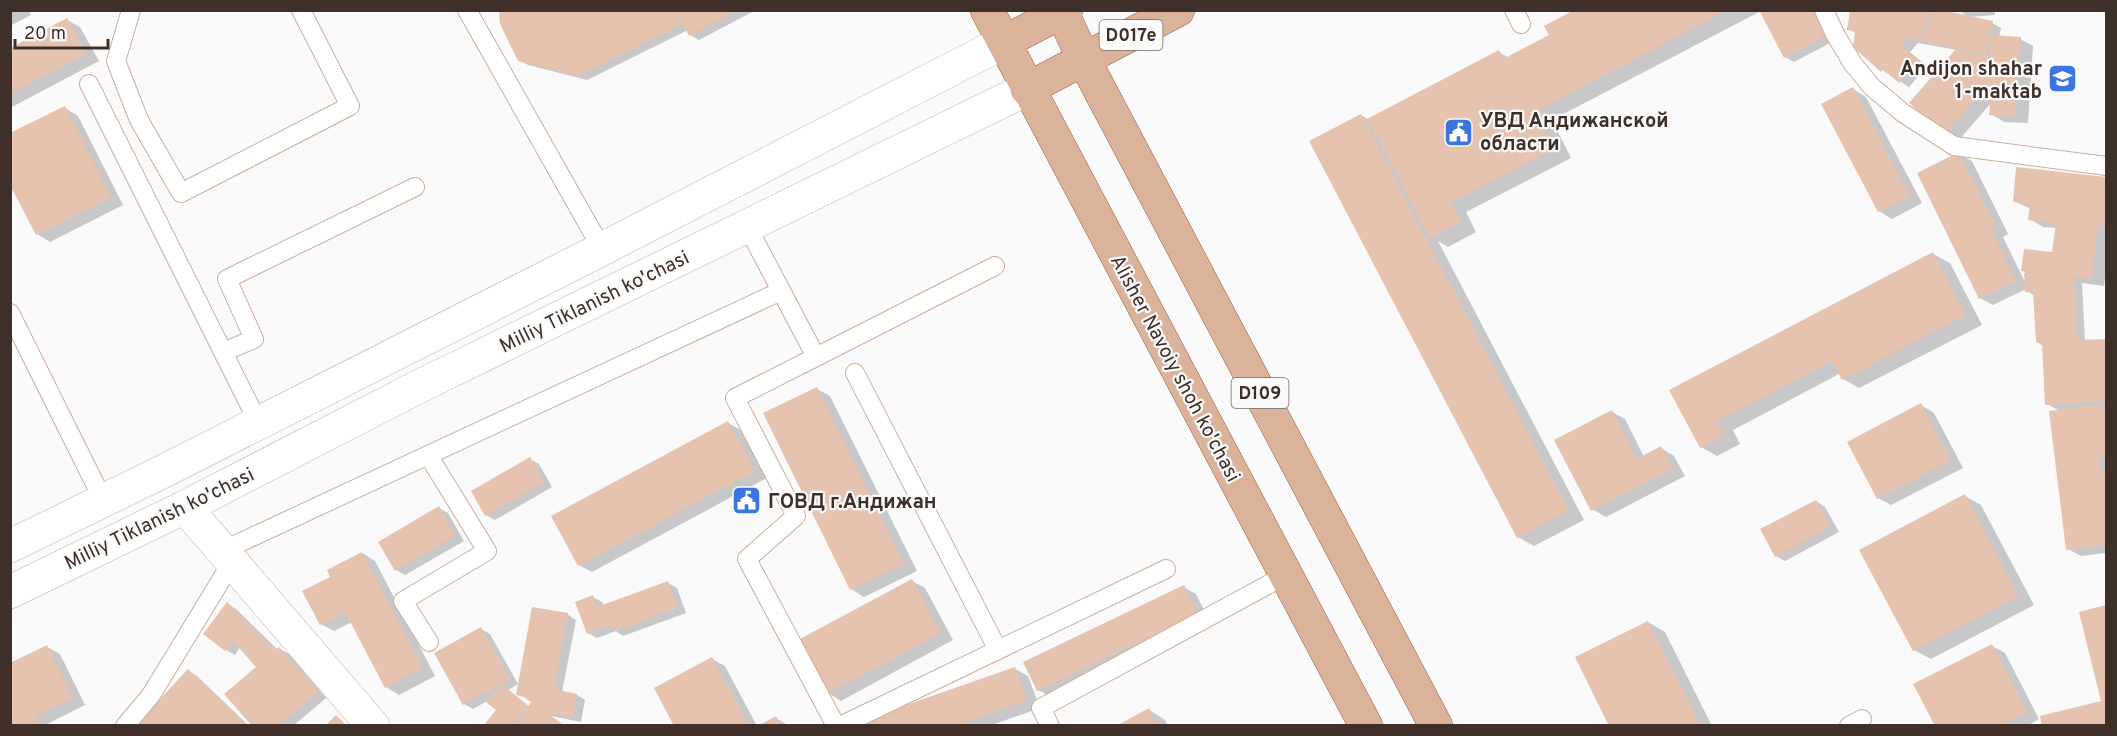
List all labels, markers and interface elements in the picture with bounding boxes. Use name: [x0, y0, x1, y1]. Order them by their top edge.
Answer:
scale bar: [15, 12, 108, 50]
road number: D017e: [1100, 20, 1162, 50]
text: 20 m: [24, 23, 66, 46]
place label: Andijon shahar 1-maktab: [1900, 57, 2043, 106]
school or university icon: Andijon shahar 1-maktab: [2047, 63, 2079, 95]
place label: УВД Андижанской области: [1480, 109, 1669, 158]
public building icon: УВД Андижанской области: [1443, 116, 1475, 148]
street label: Milliy Tiklanish ko'chasi: [496, 246, 694, 360]
street label: Alisher Navoiy shoh ko'chasi: [1103, 251, 1245, 487]
road number: D109: [1232, 378, 1288, 408]
street label: Milliy Tiklanish ko'chasi: [61, 463, 259, 577]
public building icon: ГОВД г.Андижан: [731, 485, 763, 517]
place label: ГОВД г.Андижан: [768, 490, 937, 516]

